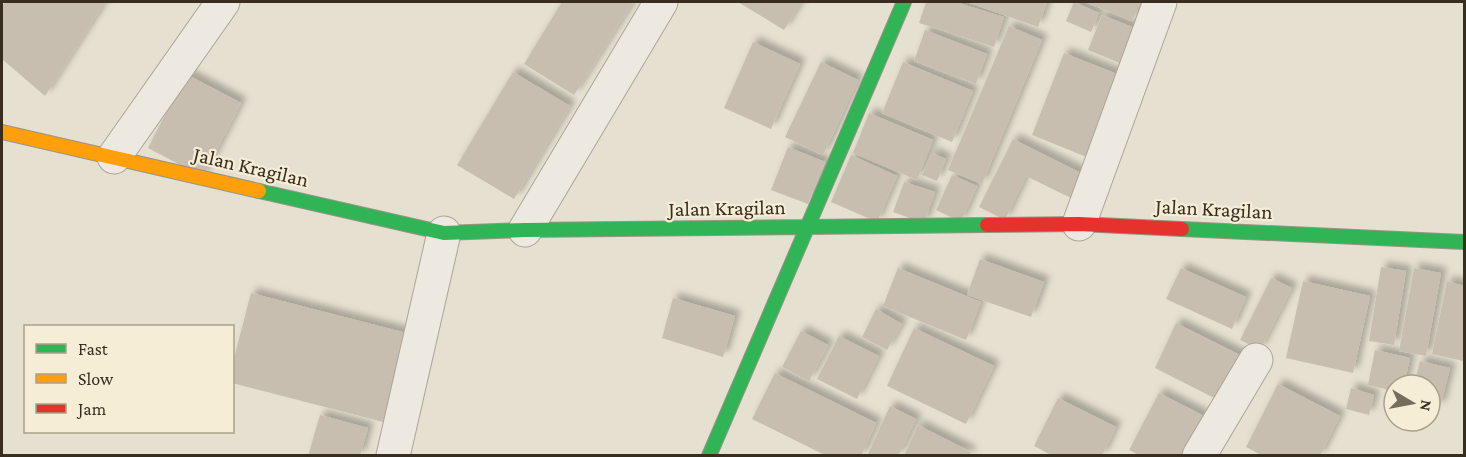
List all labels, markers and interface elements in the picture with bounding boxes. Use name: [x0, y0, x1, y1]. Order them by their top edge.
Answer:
street label: Jalan Kragilan: [189, 142, 311, 192]
street label: Jalan Kragilan: [1153, 194, 1273, 224]
street label: Jalan Kragilan: [666, 195, 786, 221]
legend: [24, 325, 234, 433]
text: Fast: [78, 339, 109, 359]
text: Slow: [78, 369, 114, 389]
north arrow: [1382, 373, 1442, 433]
text: Jam: [76, 399, 107, 419]
text: N: [1417, 399, 1436, 412]

